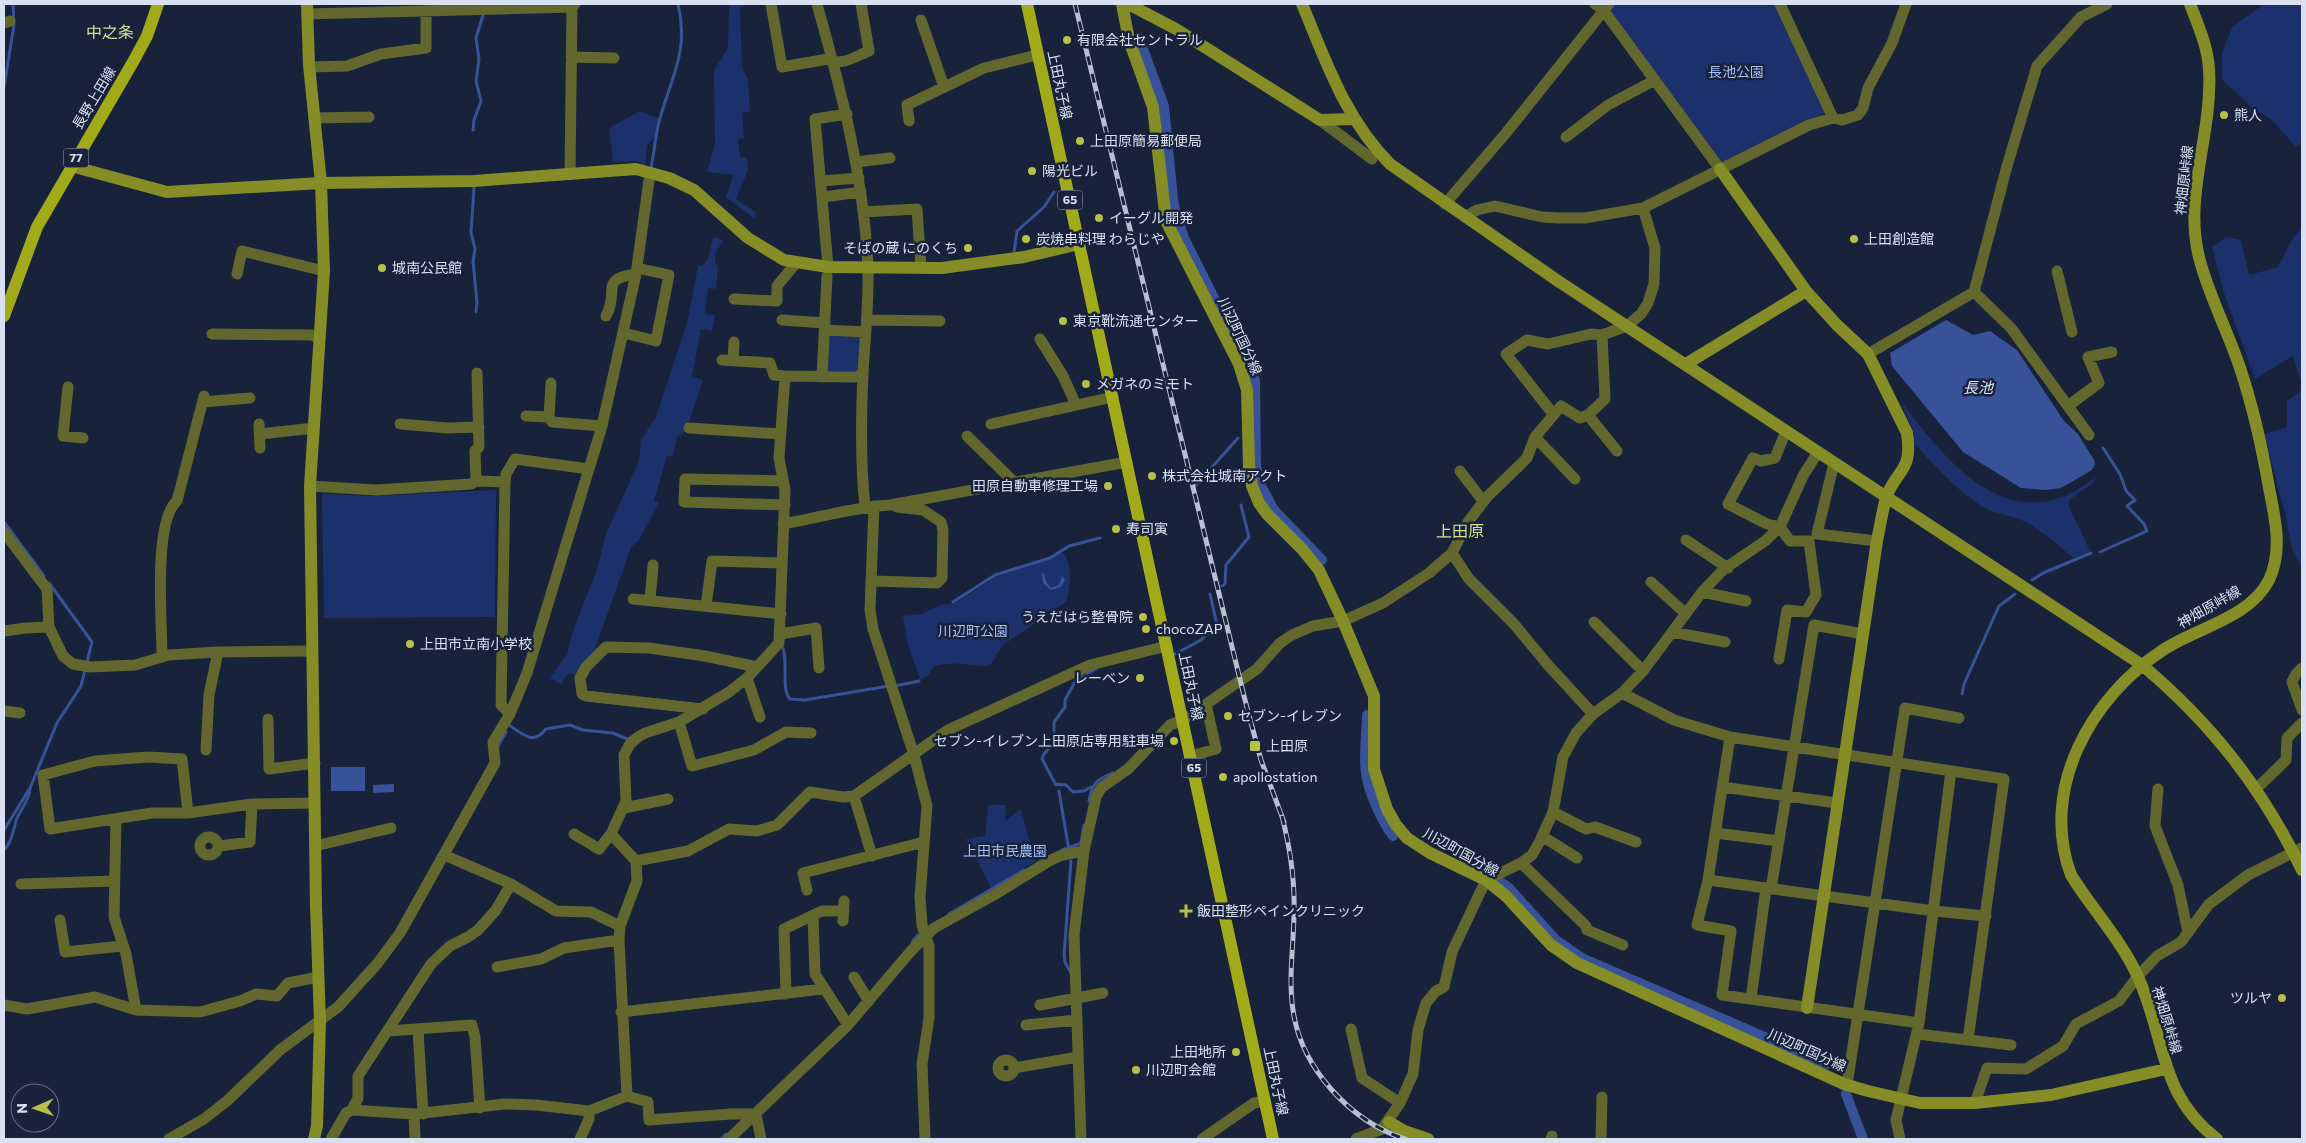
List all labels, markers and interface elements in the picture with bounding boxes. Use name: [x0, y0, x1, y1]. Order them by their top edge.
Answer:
district label: 中之条: [86, 22, 134, 41]
place label: 有限会社セントラル: [1077, 31, 1203, 48]
marker: 有限会社セントラル: [1061, 34, 1073, 46]
street label: 上田丸子線: [1045, 49, 1076, 121]
street label: 長野上田線: [68, 63, 119, 132]
park label: 長池公園: [1708, 63, 1764, 80]
place label: 熊人: [2234, 106, 2262, 123]
marker: 熊人: [2218, 109, 2230, 121]
place label: 上田原簡易郵便局: [1090, 132, 1202, 149]
marker: 上田原簡易郵便局: [1074, 135, 1086, 147]
street label: 神畑原峠線: [2171, 144, 2196, 216]
road number: 77: [64, 148, 88, 168]
place label: 陽光ビル: [1042, 162, 1098, 179]
marker: 陽光ビル: [1026, 165, 1038, 177]
road number: 65: [1058, 190, 1082, 210]
place label: イーグル開発: [1109, 209, 1193, 226]
marker: イーグル開発: [1093, 212, 1105, 224]
place label: 炭焼串料理 わらじや: [1036, 230, 1165, 247]
place label: 上田創造館: [1864, 230, 1934, 247]
marker: 炭焼串料理 わらじや: [1020, 233, 1032, 245]
marker: 上田創造館: [1848, 233, 1860, 245]
place label: そばの蔵 にのくち: [843, 239, 958, 256]
marker: そばの蔵 にのくち: [962, 242, 974, 254]
place label: 城南公民館: [392, 259, 462, 276]
marker: 城南公民館: [376, 262, 388, 274]
street label: 川辺町国分線: [1215, 294, 1266, 377]
place label: 東京靴流通センター: [1073, 312, 1199, 329]
marker: 東京靴流通センター: [1057, 315, 1069, 327]
place label: メガネのミモト: [1096, 375, 1194, 392]
marker: メガネのミモト: [1080, 378, 1092, 390]
water label: 長池: [1963, 378, 1995, 396]
place label: 株式会社城南アクト: [1162, 467, 1287, 484]
marker: 株式会社城南アクト: [1146, 470, 1158, 482]
place label: 田原自動車修理工場: [972, 477, 1098, 494]
marker: 田原自動車修理工場: [1102, 480, 1114, 492]
place label: 寿司寅: [1126, 520, 1168, 537]
district label: 上田原: [1436, 521, 1484, 540]
marker: 寿司寅: [1110, 523, 1122, 535]
street label: 神畑原峠線: [2174, 582, 2243, 631]
place label: うえだはら整骨院: [1021, 608, 1133, 625]
marker: うえだはら整骨院: [1137, 611, 1149, 623]
place label: chocoZAP: [1156, 620, 1223, 637]
park label: 川辺町公園: [938, 622, 1008, 639]
marker: chocoZAP: [1140, 623, 1152, 635]
place label: 上田市立南小学校: [420, 635, 532, 652]
marker: 上田市立南小学校: [404, 638, 416, 650]
street label: 上田丸子線: [1176, 650, 1207, 722]
place label: レーベン: [1074, 669, 1130, 686]
marker: レーベン: [1134, 672, 1146, 684]
place label: セブン-イレブン: [1238, 707, 1342, 724]
marker: セブン-イレブン: [1222, 710, 1234, 722]
place label: セブン-イレブン上田原店専用駐車場: [934, 732, 1164, 749]
marker: セブン-イレブン上田原店専用駐車場: [1168, 735, 1180, 747]
place label: 上田原: [1266, 737, 1308, 754]
marker: 上田原: [1248, 739, 1262, 753]
road number: 65: [1182, 758, 1206, 778]
place label: apollostation: [1233, 768, 1317, 785]
marker: apollostation: [1217, 771, 1229, 783]
street label: 川辺町国分線: [1420, 824, 1502, 879]
park label: 上田市民農園: [963, 842, 1047, 859]
place label: 飯田整形ペインクリニック: [1197, 902, 1365, 919]
marker: 飯田整形ペインクリニック: [1179, 904, 1193, 918]
street label: 神畑原峠線: [2149, 984, 2186, 1056]
place label: ツルヤ: [2230, 989, 2272, 1006]
marker: ツルヤ: [2276, 992, 2288, 1004]
street label: 川辺町国分線: [1765, 1025, 1849, 1074]
place label: 上田地所: [1170, 1043, 1226, 1060]
street label: 上田丸子線: [1261, 1045, 1292, 1117]
marker: 上田地所: [1230, 1046, 1242, 1058]
place label: 川辺町会館: [1146, 1061, 1216, 1078]
marker: 川辺町会館: [1130, 1064, 1142, 1076]
north arrow: [10, 1083, 60, 1133]
text: N: [13, 1103, 30, 1114]

